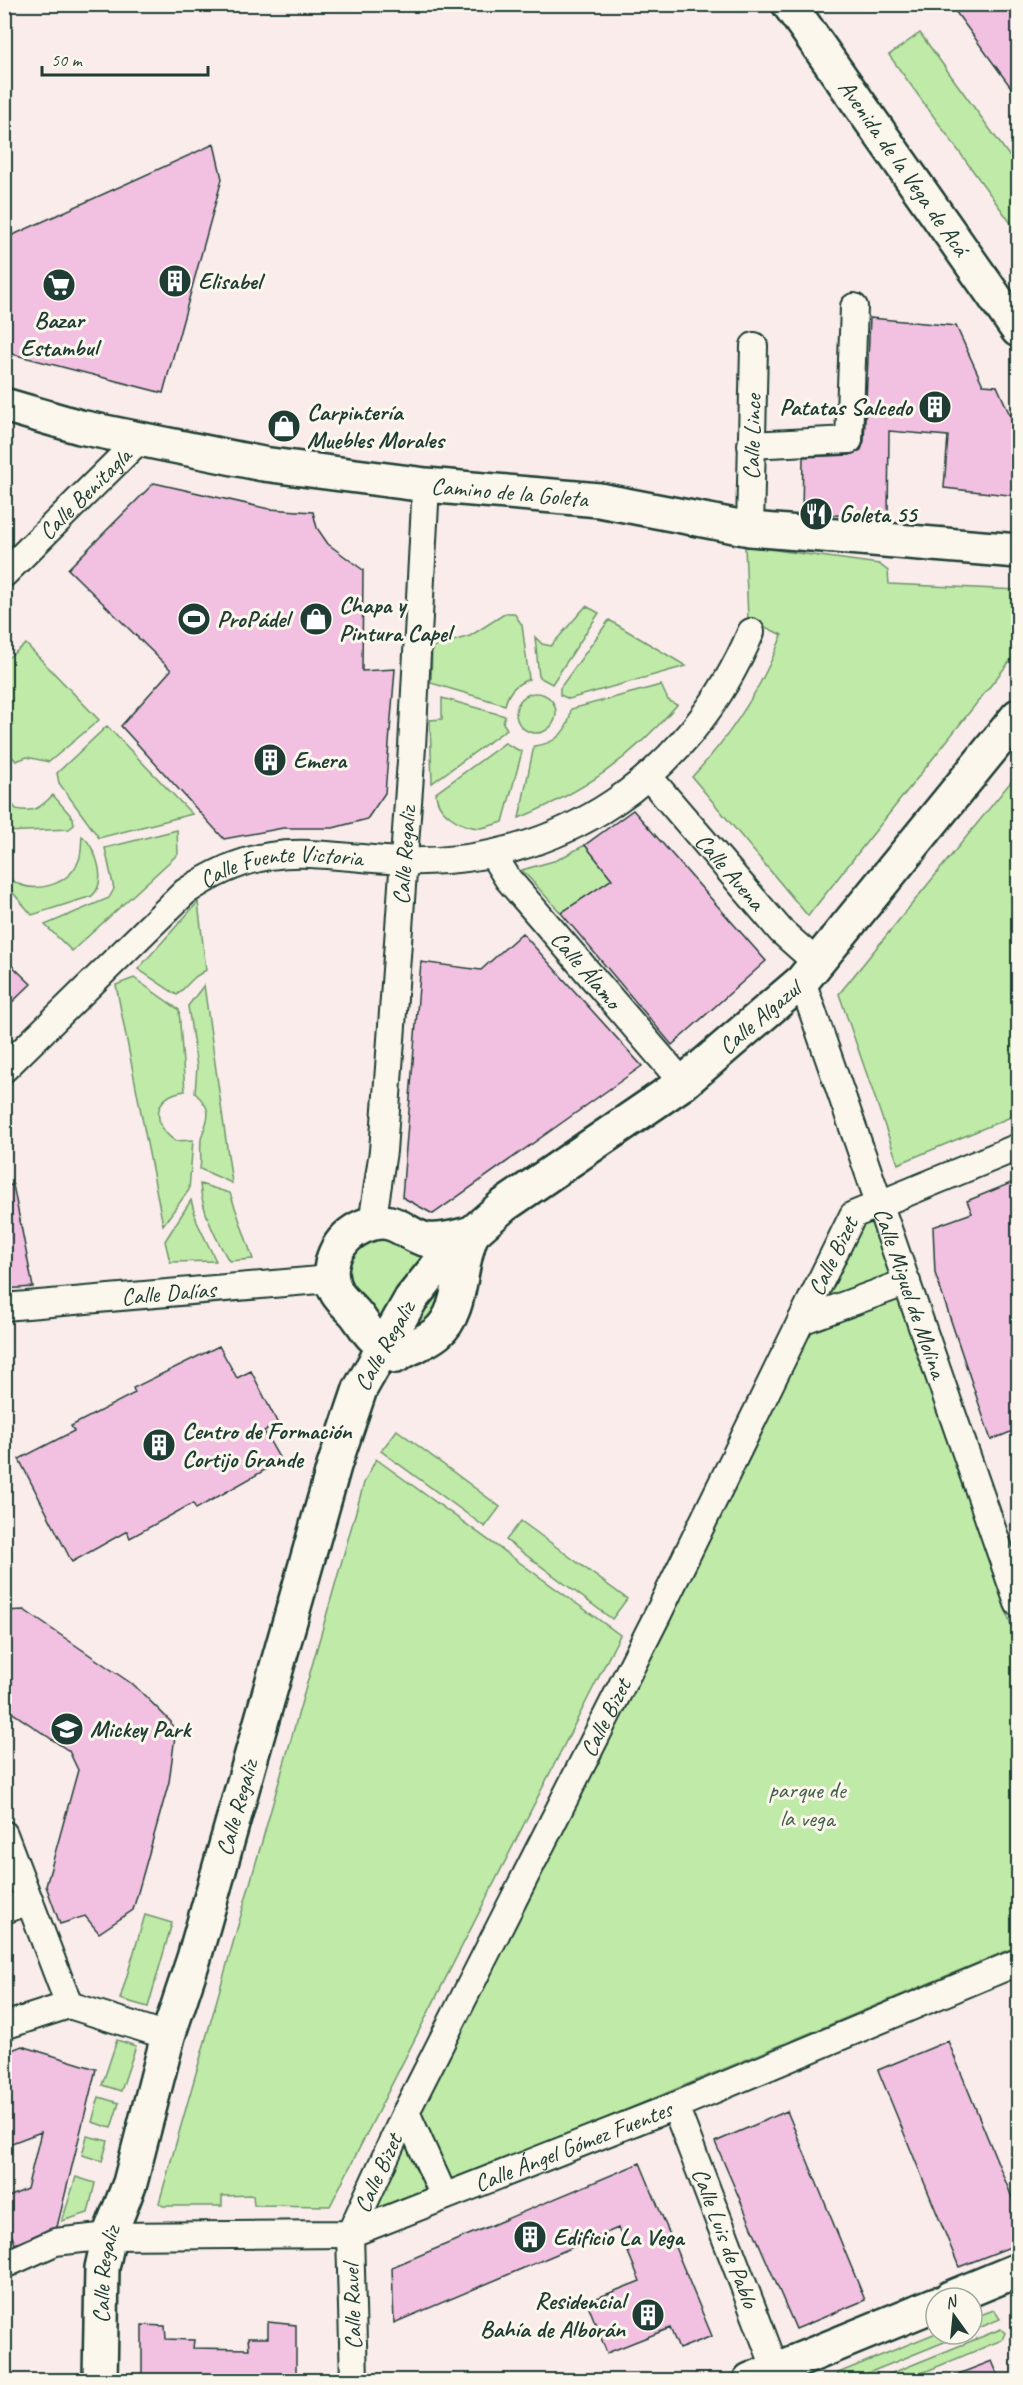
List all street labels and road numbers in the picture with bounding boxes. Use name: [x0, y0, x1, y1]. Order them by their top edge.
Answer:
street label: Avenida de la Vega de Acá: [832, 74, 978, 264]
street label: Calle Lince: [736, 392, 768, 480]
street label: Calle Benitagla: [32, 440, 139, 546]
street label: Camino de la Goleta: [430, 471, 590, 514]
street label: Calle Regaliz: [386, 803, 423, 906]
street label: Calle Avena: [688, 827, 773, 918]
street label: Calle Fuente Victoria: [194, 839, 366, 895]
street label: Calle Álamo: [544, 925, 629, 1017]
street label: Calle Algazul: [712, 971, 810, 1061]
street label: Calle Miguel de Molina: [867, 1203, 954, 1384]
street label: Calle Bizet: [801, 1210, 866, 1301]
street label: Calle Dalías: [120, 1274, 220, 1312]
street label: Calle Regaliz: [347, 1294, 423, 1396]
street label: Calle Bizet: [573, 1672, 639, 1762]
street label: Calle Regaliz: [209, 1754, 265, 1859]
street label: Calle Ángel Gómez Fuentes: [470, 2093, 678, 2199]
street label: Calle Bizet: [347, 2127, 410, 2217]
street label: Calle Luis de Pablo: [685, 2164, 766, 2313]
street label: Calle Regaliz: [86, 2218, 128, 2324]
street label: Calle Ravel: [335, 2260, 368, 2350]

